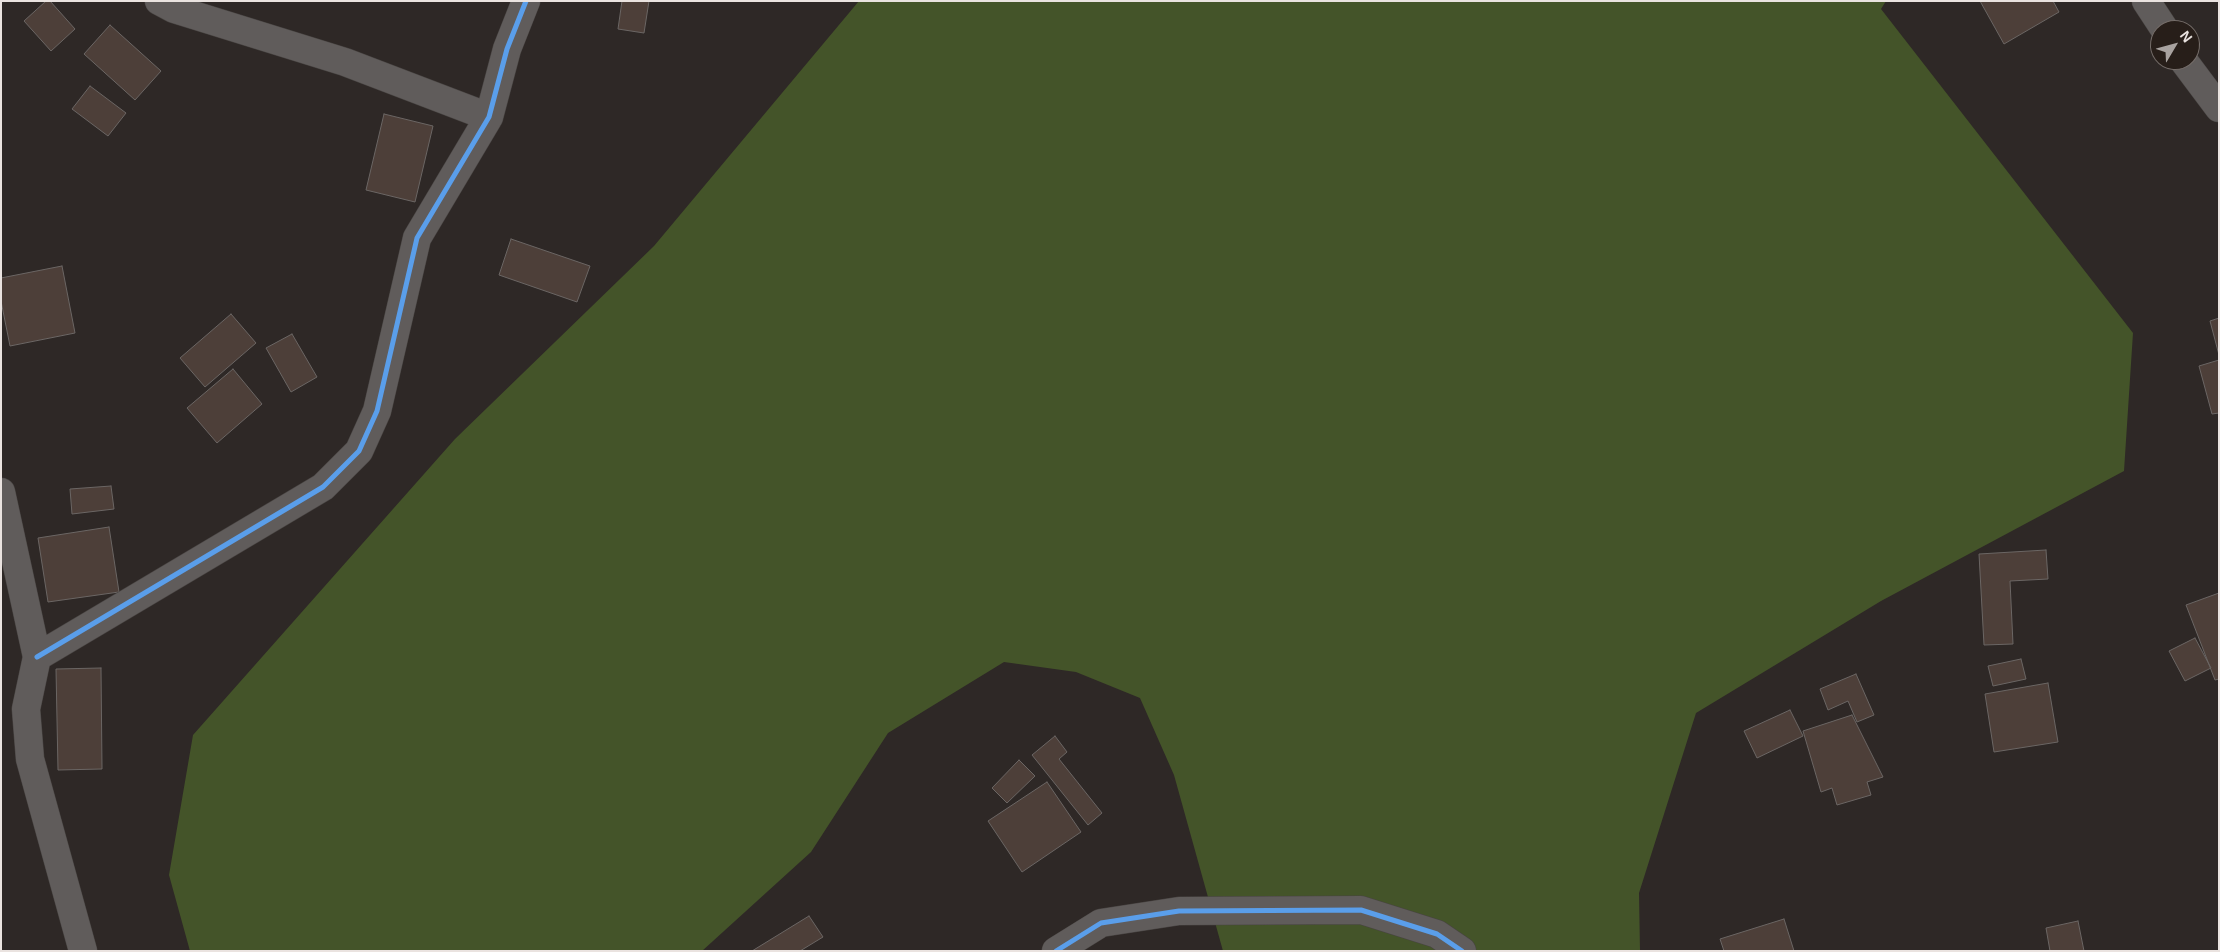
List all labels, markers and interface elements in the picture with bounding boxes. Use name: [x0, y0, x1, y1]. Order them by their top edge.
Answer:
north arrow: [2150, 20, 2200, 70]
text: N: [2177, 28, 2196, 45]

